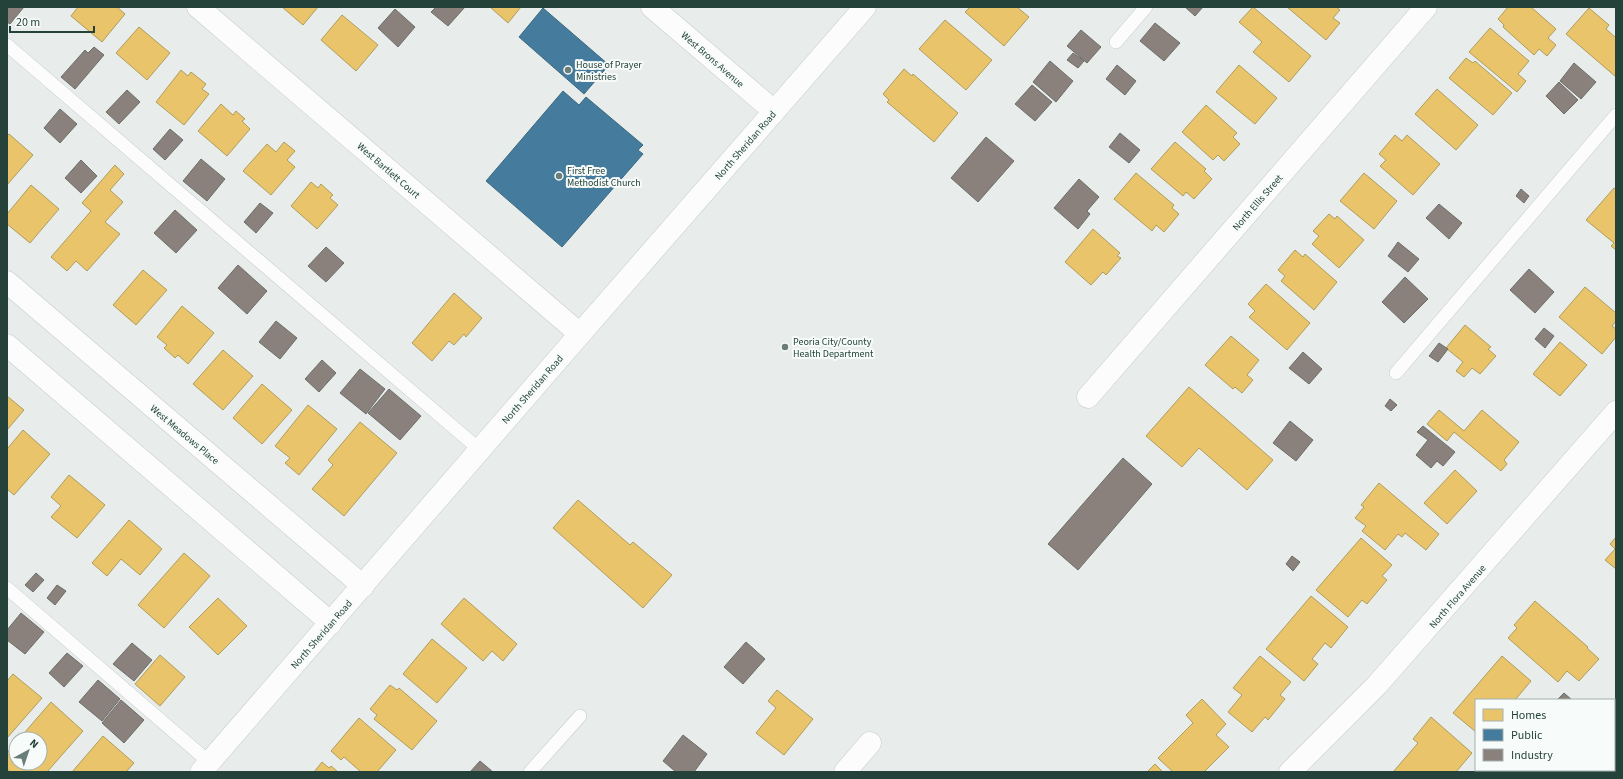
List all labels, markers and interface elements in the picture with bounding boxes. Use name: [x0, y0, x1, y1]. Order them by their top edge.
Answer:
scale bar: [10, 8, 94, 34]
text: 20 m: [16, 14, 40, 31]
street label: West Brons Avenue: [678, 28, 747, 91]
place label: House of Prayer Ministries: [576, 58, 642, 84]
marker: House of Prayer Ministries: [563, 65, 573, 75]
street label: North Sheridan Road: [712, 108, 780, 183]
street label: West Bartlett Court: [354, 139, 423, 202]
place label: First Free Methodist Church: [567, 164, 641, 190]
marker: First Free Methodist Church: [554, 171, 564, 181]
street label: North Ellis Street: [1229, 171, 1286, 234]
place label: Peoria City/County Health Department: [793, 335, 874, 361]
marker: Peoria City/County Health Department: [780, 342, 790, 352]
street label: North Sheridan Road: [499, 352, 567, 427]
street label: West Meadows Place: [147, 402, 222, 468]
street label: North Flora Avenue: [1426, 562, 1489, 632]
street label: North Sheridan Road: [288, 597, 356, 672]
legend: [1475, 699, 1615, 771]
text: Homes: [1511, 707, 1546, 724]
text: Public: [1511, 727, 1543, 744]
north arrow: [8, 731, 48, 771]
text: N: [26, 736, 42, 752]
text: Industry: [1511, 747, 1553, 764]

